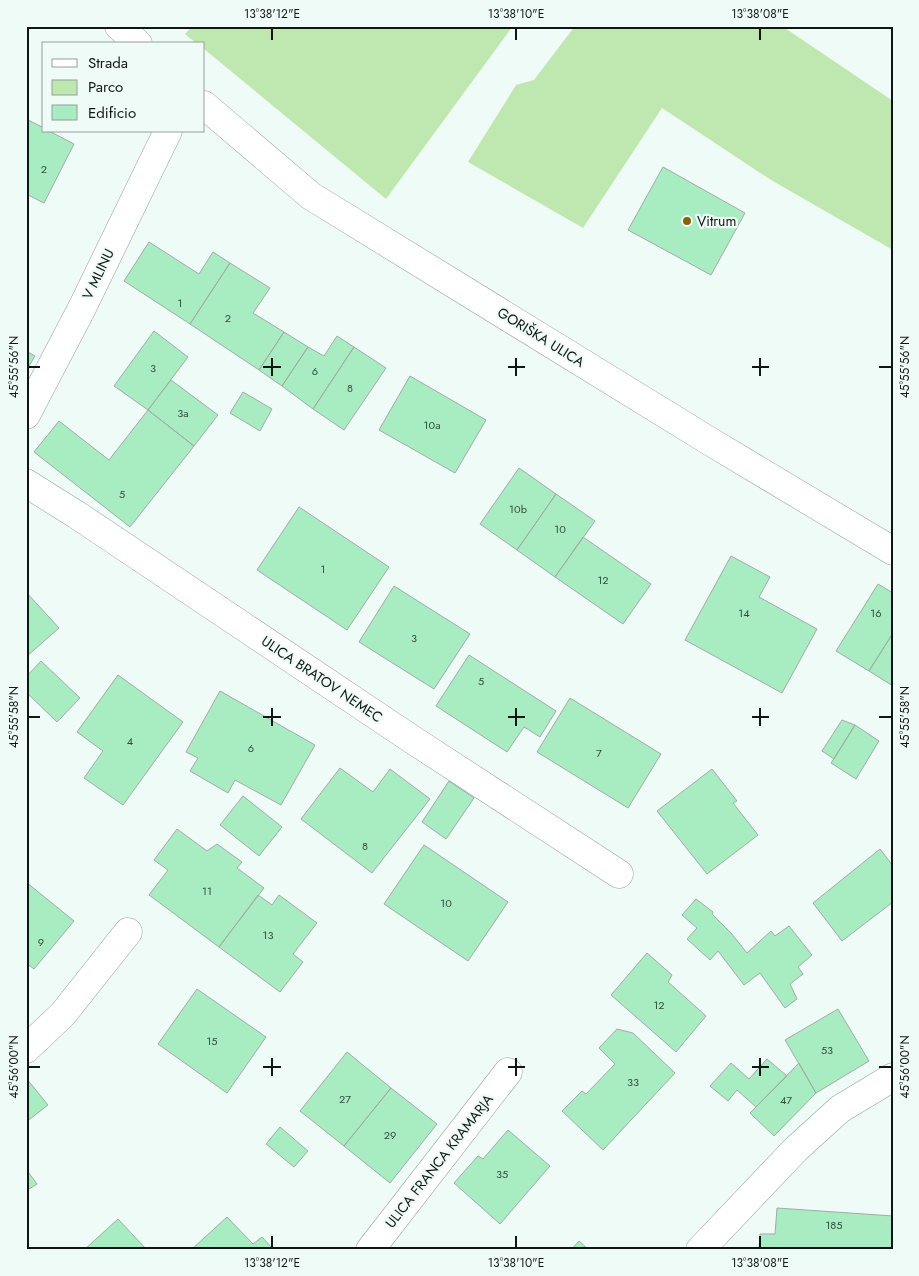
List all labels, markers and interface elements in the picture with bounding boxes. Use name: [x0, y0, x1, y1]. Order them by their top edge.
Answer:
text: 13°38'12"E: [244, 5, 300, 23]
text: 13°38'10"E: [488, 5, 544, 23]
text: 13°38'08"E: [731, 5, 789, 23]
legend: [42, 42, 205, 132]
text: Strada: [88, 52, 128, 74]
text: Parco: [88, 76, 123, 98]
text: Edificio: [88, 102, 136, 124]
house number: 2: [41, 161, 47, 177]
place label: Vitrum: [697, 211, 736, 231]
marker: Vitrum: [681, 215, 693, 227]
street label: V MLINU: [77, 245, 119, 303]
house number: 1: [178, 295, 182, 311]
street label: GORIŠKA ULICA: [494, 302, 589, 372]
house number: 2: [225, 310, 231, 326]
text: 45°55'56"N: [5, 336, 23, 398]
text: 45°55'56"N: [896, 336, 914, 398]
house number: 3: [150, 360, 156, 376]
house number: 6: [312, 363, 318, 379]
house number: 8: [347, 380, 353, 396]
house number: 3a: [177, 405, 189, 421]
house number: 10a: [424, 417, 440, 433]
house number: 5: [119, 486, 125, 502]
house number: 10b: [509, 501, 527, 517]
house number: 10: [554, 521, 566, 537]
house number: 1: [321, 561, 325, 577]
house number: 12: [597, 572, 609, 588]
house number: 14: [738, 605, 750, 621]
house number: 16: [870, 605, 882, 621]
house number: 3: [411, 630, 417, 646]
street label: ULICA BRATOV NEMEC: [257, 631, 387, 727]
house number: 5: [478, 673, 484, 689]
text: 45°55'58"N: [5, 686, 23, 748]
text: 45°55'58"N: [896, 686, 914, 748]
house number: 4: [127, 733, 134, 749]
house number: 6: [248, 740, 254, 756]
house number: 7: [596, 745, 602, 761]
house number: 8: [362, 838, 368, 854]
house number: 11: [202, 883, 212, 899]
house number: 10: [440, 895, 452, 911]
house number: 13: [263, 927, 273, 943]
house number: 9: [38, 934, 44, 950]
house number: 12: [653, 997, 665, 1013]
house number: 15: [206, 1033, 218, 1049]
text: 45°56'00"N: [5, 1035, 23, 1099]
text: 45°56'00"N: [896, 1035, 914, 1099]
house number: 53: [821, 1042, 833, 1058]
house number: 33: [627, 1074, 639, 1090]
street label: ULICA FRANCA KRAMARJA: [380, 1089, 498, 1232]
house number: 27: [339, 1091, 351, 1107]
house number: 47: [780, 1092, 792, 1108]
house number: 29: [384, 1127, 396, 1143]
house number: 35: [496, 1166, 508, 1182]
house number: 185: [825, 1217, 843, 1233]
text: 13°38'12"E: [244, 1254, 300, 1272]
text: 13°38'10"E: [488, 1254, 544, 1272]
text: 13°38'08"E: [731, 1254, 789, 1272]

